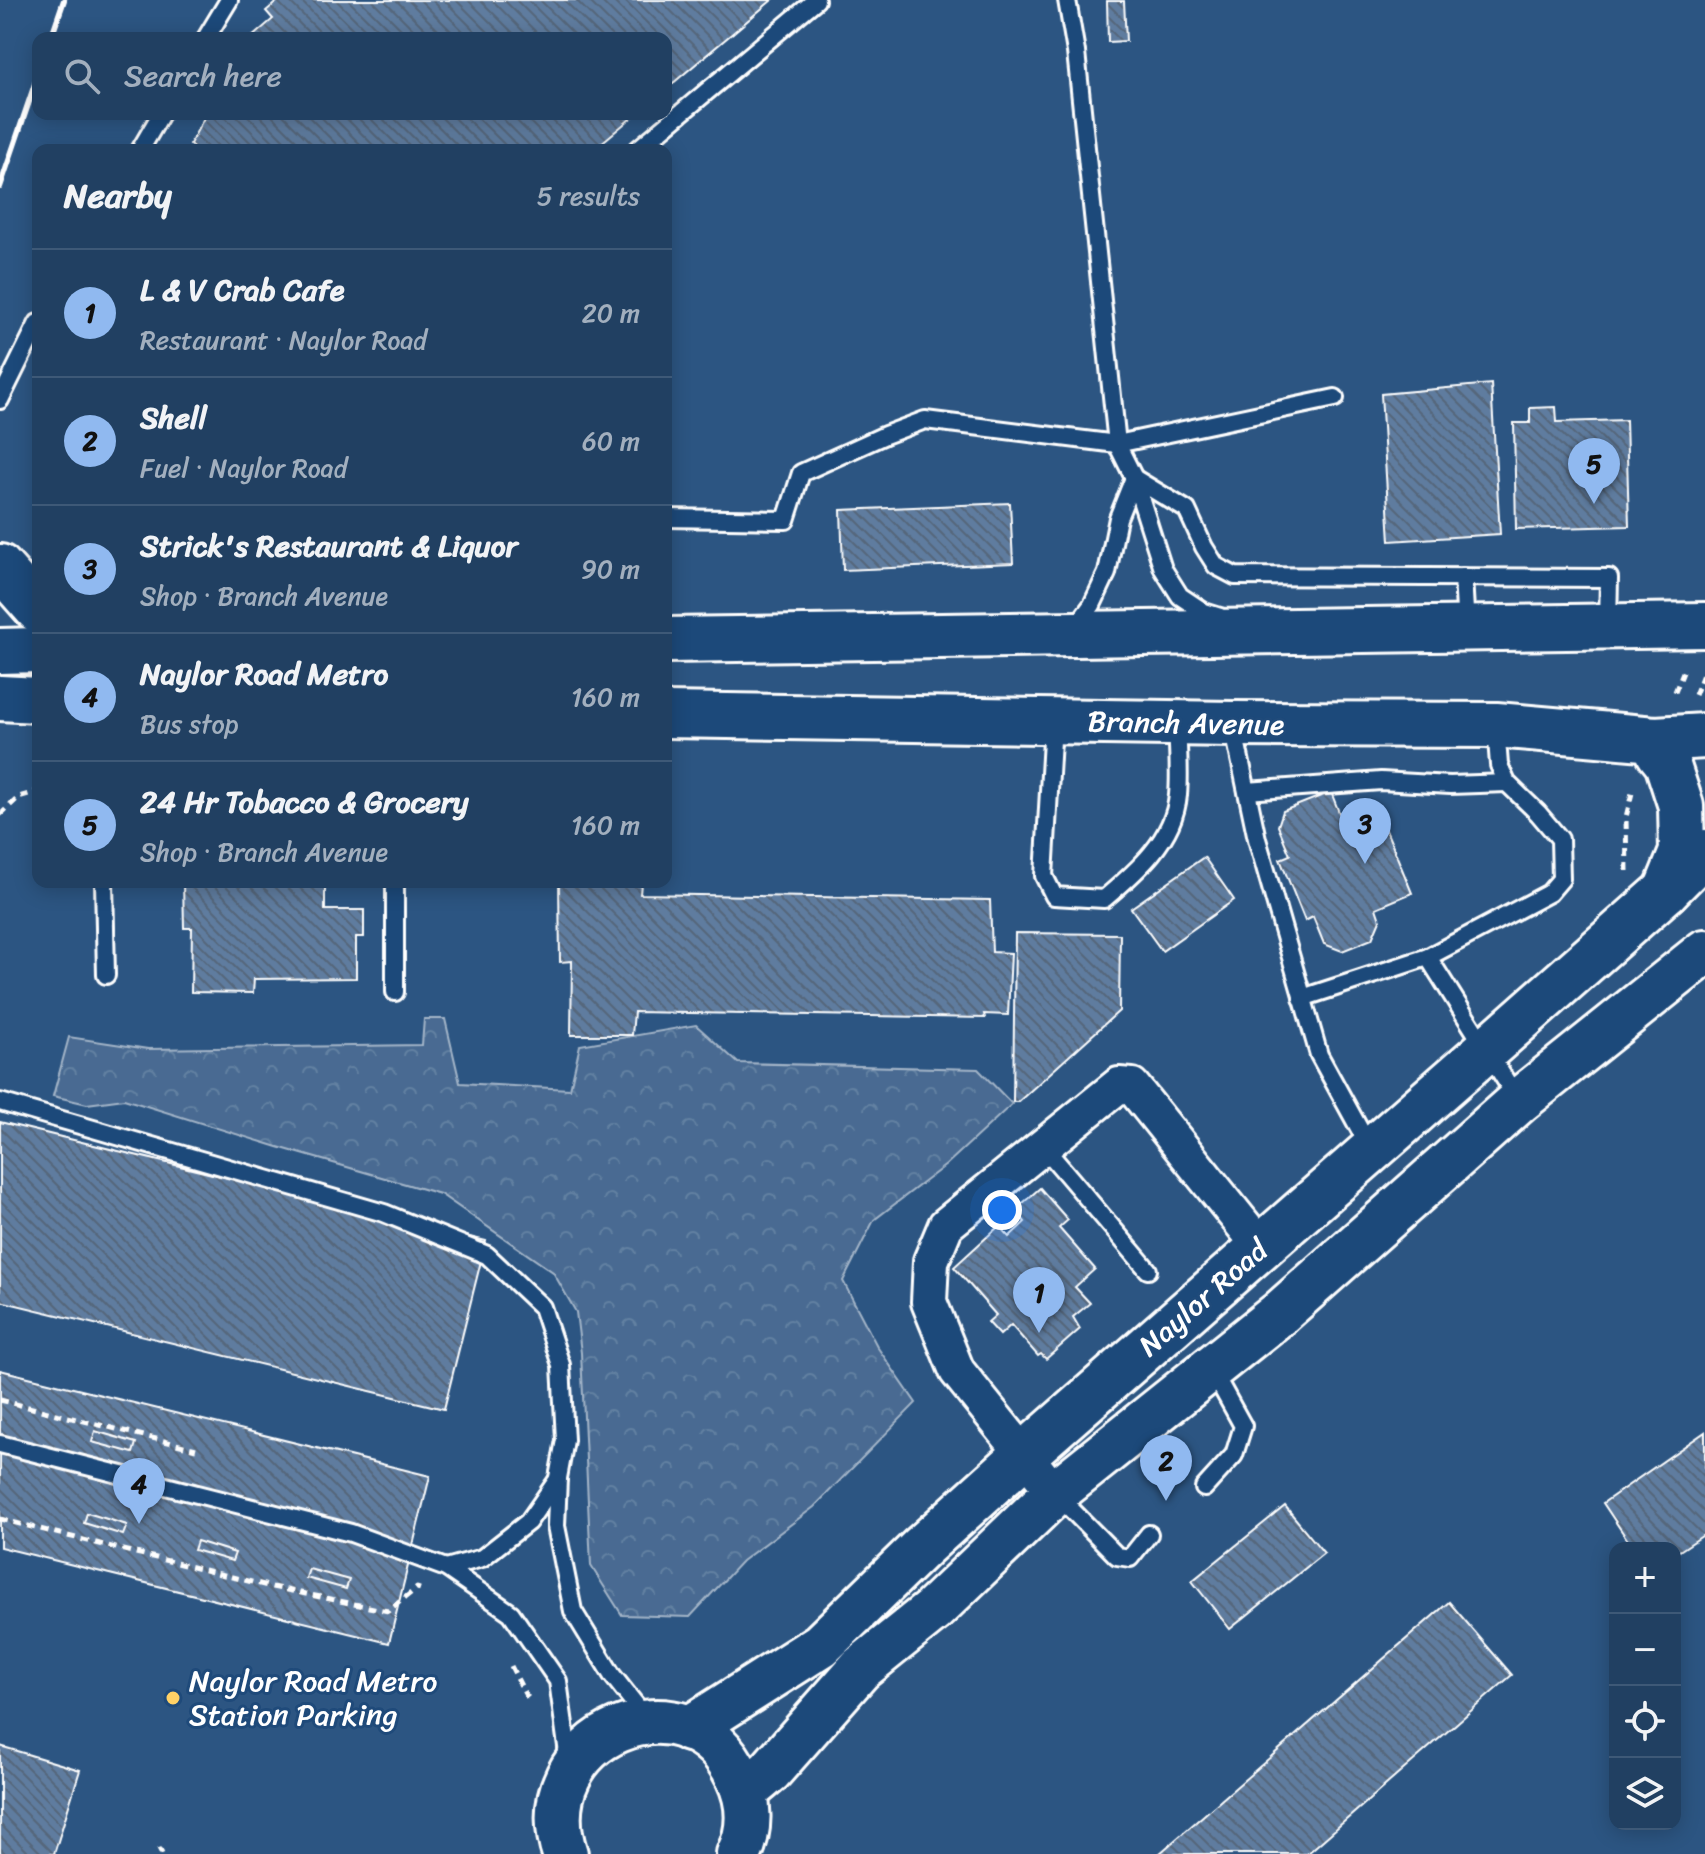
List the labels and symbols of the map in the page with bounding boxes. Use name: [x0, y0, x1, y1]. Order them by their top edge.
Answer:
pin: 5: [1568, 438, 1620, 504]
street label: Branch Avenue: [1087, 694, 1285, 752]
pin: 3: [1339, 798, 1391, 864]
your location: [982, 1190, 1022, 1230]
street label: Naylor Road: [1125, 1224, 1282, 1371]
pin: 1: [1013, 1267, 1065, 1333]
pin: 2: [1140, 1435, 1192, 1501]
pin: 4: [113, 1458, 165, 1524]
place label: Naylor Road Metro Station Parking: [189, 1654, 438, 1742]
marker: Naylor Road Metro Station Parking: [164, 1689, 182, 1707]

